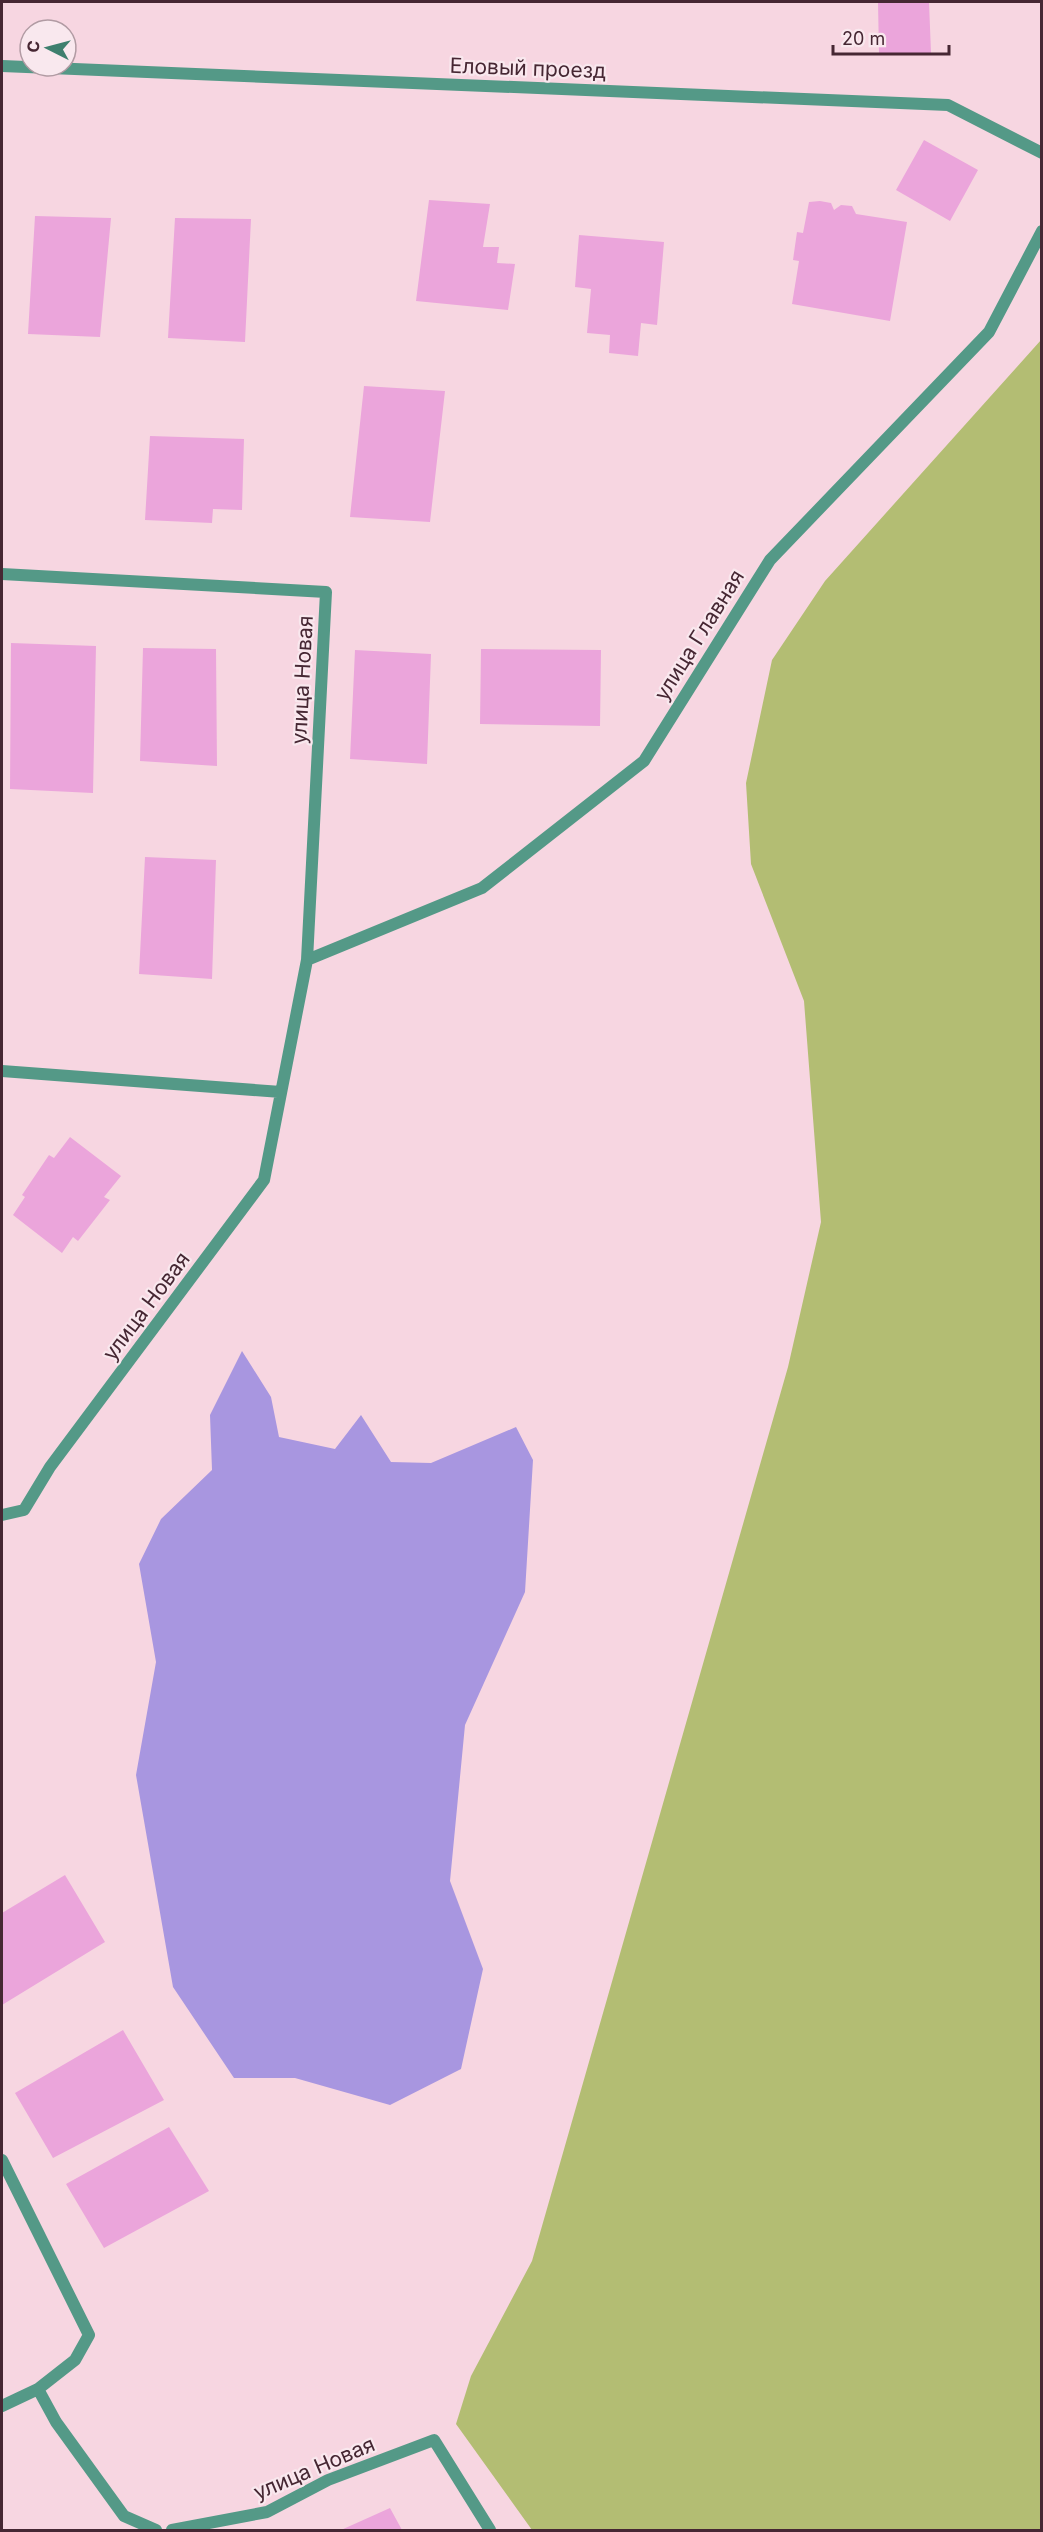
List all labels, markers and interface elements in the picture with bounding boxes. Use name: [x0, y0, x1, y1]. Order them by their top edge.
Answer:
north arrow: [18, 18, 78, 78]
scale bar: [833, 18, 948, 56]
text: 20 m: [842, 28, 885, 49]
text: С: [23, 39, 44, 53]
street label: Еловый проезд: [449, 53, 607, 83]
street label: улица Главная: [649, 565, 749, 705]
street label: улица Новая: [286, 615, 318, 745]
street label: улица Новая: [97, 1247, 195, 1365]
street label: улица Новая: [250, 2431, 378, 2505]

